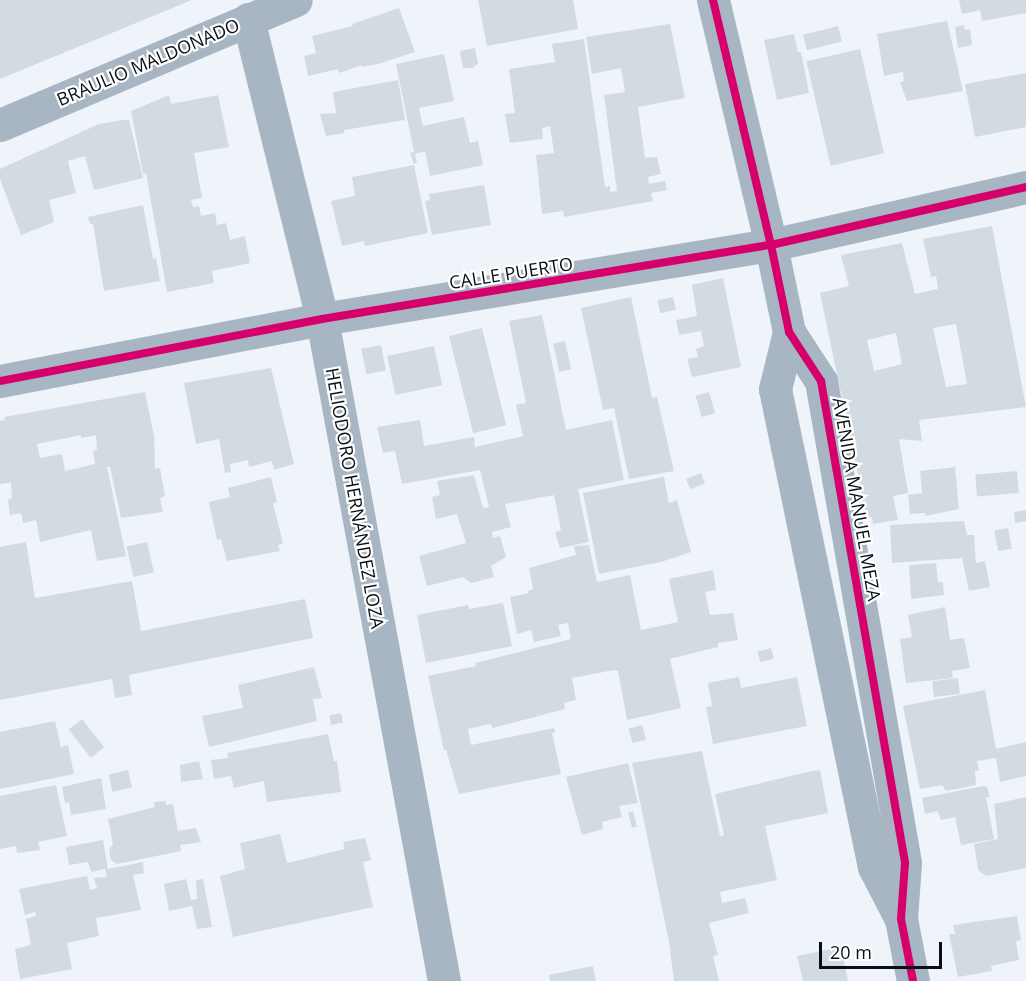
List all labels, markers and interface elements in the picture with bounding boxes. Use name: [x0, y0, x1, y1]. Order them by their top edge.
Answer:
street label: BRAULIO MALDONADO: [53, 14, 243, 110]
street label: CALLE PUERTO: [447, 253, 575, 293]
street label: HELIODORO HERNÁNDEZ LOZA: [321, 366, 389, 630]
street label: AVENIDA MANUEL MEZA: [828, 396, 886, 602]
scale bar: [822, 930, 945, 968]
text: 20 m: [830, 940, 872, 964]

